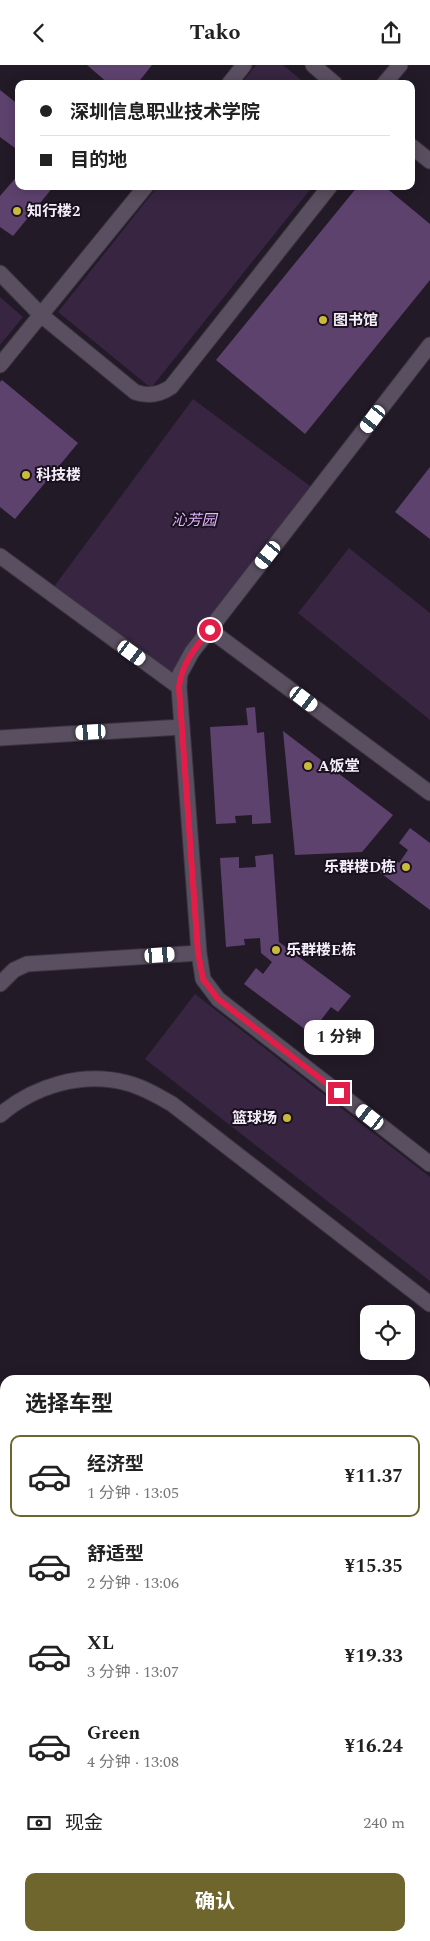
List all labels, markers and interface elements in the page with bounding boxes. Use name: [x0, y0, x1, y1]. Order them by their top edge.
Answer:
text: Tako: [190, 16, 240, 49]
icon: back: [25, 19, 53, 47]
icon: share: [377, 19, 405, 47]
text: 深圳信息职业技术学院: [70, 98, 260, 127]
text: 目的地: [70, 146, 127, 175]
place label: 知行楼2: [27, 200, 80, 223]
marker: 知行楼2: [11, 205, 23, 217]
place label: 图书馆: [333, 309, 378, 332]
marker: 图书馆: [317, 314, 329, 326]
car: [357, 403, 388, 435]
place label: 科技楼: [36, 464, 81, 487]
marker: 科技楼: [20, 469, 32, 481]
park label: 沁芳园: [171, 509, 218, 532]
car: [252, 539, 283, 571]
route start: [199, 619, 221, 641]
car: [115, 638, 148, 668]
car: [287, 684, 320, 714]
car: [75, 724, 106, 740]
place label: A饭堂: [318, 755, 360, 778]
marker: A饭堂: [302, 760, 314, 772]
place label: 乐群楼D栋: [324, 856, 396, 879]
marker: 乐群楼D栋: [400, 861, 412, 873]
place label: 乐群楼E栋: [286, 939, 356, 962]
marker: 乐群楼E栋: [270, 944, 282, 956]
car: [144, 946, 175, 964]
callout: 1 分钟: [304, 1021, 374, 1055]
text: 1 分钟: [317, 1025, 361, 1049]
route end: [328, 1082, 350, 1104]
car: [353, 1102, 386, 1132]
place label: 篮球场: [232, 1107, 277, 1130]
marker: 篮球场: [281, 1112, 293, 1124]
map controls: [360, 1305, 415, 1360]
button: locate: [360, 1305, 415, 1360]
text: 选择车型: [25, 1388, 113, 1421]
text: 经济型: [87, 1450, 144, 1479]
icon: car: [27, 1454, 72, 1499]
text: ¥11.37: [345, 1462, 403, 1491]
text: 1 分钟 · 13:05: [87, 1481, 179, 1505]
text: 舒适型: [87, 1540, 144, 1569]
icon: car: [27, 1544, 72, 1589]
text: ¥15.35: [345, 1552, 403, 1581]
text: 2 分钟 · 13:06: [87, 1571, 179, 1595]
text: XL: [87, 1629, 114, 1658]
icon: car: [27, 1634, 72, 1679]
text: ¥19.33: [345, 1642, 403, 1671]
text: 3 分钟 · 13:07: [87, 1660, 179, 1684]
text: Green: [87, 1719, 140, 1748]
icon: car: [27, 1724, 72, 1769]
text: ¥16.24: [345, 1732, 403, 1761]
text: 4 分钟 · 13:08: [87, 1750, 179, 1774]
icon: cash: [25, 1809, 53, 1837]
text: 现金: [65, 1809, 103, 1838]
text: 240 m: [363, 1811, 405, 1835]
button: 确认: [25, 1873, 405, 1931]

